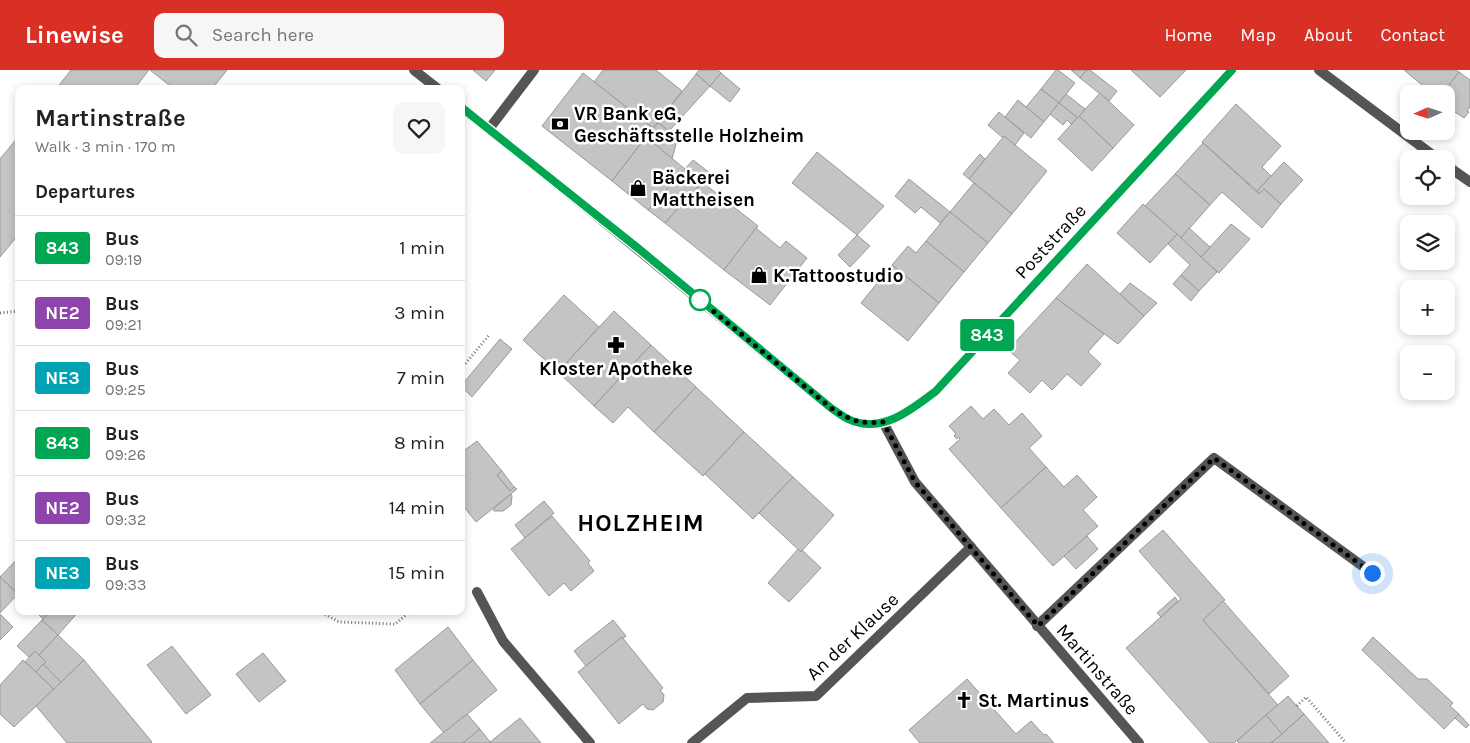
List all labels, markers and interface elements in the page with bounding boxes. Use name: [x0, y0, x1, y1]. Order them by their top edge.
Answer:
search box: [154, 13, 504, 58]
text: Linewise: [25, 21, 124, 49]
icon: search: [172, 21, 200, 49]
text: Search here: [212, 24, 314, 46]
text: Home: [1164, 24, 1212, 46]
text: Map: [1240, 24, 1276, 46]
text: About: [1304, 24, 1353, 46]
text: Contact: [1381, 24, 1445, 46]
north arrow: [1400, 85, 1455, 140]
map controls: [1400, 85, 1455, 400]
button: heart: [393, 102, 445, 154]
place label: VR Bank eG, Geschäftsstelle Holzheim: [574, 103, 804, 147]
text: Martinstraße: [35, 104, 186, 132]
bank icon: VR Bank eG, Geschäftsstelle Holzheim: [550, 114, 570, 134]
text: Walk · 3 min · 170 m: [35, 137, 176, 156]
button: locate: [1400, 150, 1455, 205]
place label: Bäckerei Mattheisen: [652, 167, 755, 211]
shop icon: Bäckerei Mattheisen: [628, 178, 648, 198]
text: Departures: [35, 181, 135, 203]
street label: Poststraße: [1011, 200, 1091, 284]
button: layers: [1400, 215, 1455, 270]
text: Bus: [105, 228, 139, 250]
text: 843: [46, 237, 79, 259]
text: 1 min: [399, 237, 445, 259]
text: 09:19: [105, 250, 142, 269]
shop icon: K.Tattoostudio: [749, 265, 769, 285]
place label: K.Tattoostudio: [773, 265, 904, 287]
button: +: [1400, 280, 1455, 335]
unlabelled marker: [689, 289, 711, 311]
text: Bus: [105, 293, 139, 315]
text: NE2: [45, 302, 80, 324]
text: 3 min: [394, 302, 445, 324]
text: 09:21: [105, 315, 142, 334]
line badge: 843: [958, 319, 1016, 351]
text: 843: [970, 324, 1004, 346]
pharmacy icon: Kloster Apotheke: [606, 335, 626, 355]
button: −: [1400, 345, 1455, 400]
text: Bus: [105, 358, 139, 380]
place label: Kloster Apotheke: [539, 358, 693, 380]
text: NE3: [45, 367, 80, 389]
text: 7 min: [397, 367, 445, 389]
text: 09:25: [105, 380, 146, 399]
text: Bus: [105, 423, 139, 445]
text: 843: [46, 432, 79, 454]
text: 8 min: [394, 432, 445, 454]
text: 09:26: [105, 445, 146, 464]
text: Bus: [105, 488, 139, 510]
text: NE2: [45, 497, 80, 519]
text: 14 min: [389, 497, 445, 519]
district label: HOLZHEIM: [577, 509, 705, 537]
text: 09:32: [105, 510, 146, 529]
text: Bus: [105, 553, 139, 575]
your location: [1360, 561, 1385, 586]
text: NE3: [45, 562, 80, 584]
text: 15 min: [389, 562, 445, 584]
text: 09:33: [105, 575, 146, 594]
street label: An der Klause: [802, 588, 903, 685]
street label: Martinstraße: [1052, 620, 1143, 720]
church icon: St. Martinus: [954, 690, 974, 710]
place label: St. Martinus: [978, 690, 1089, 712]

